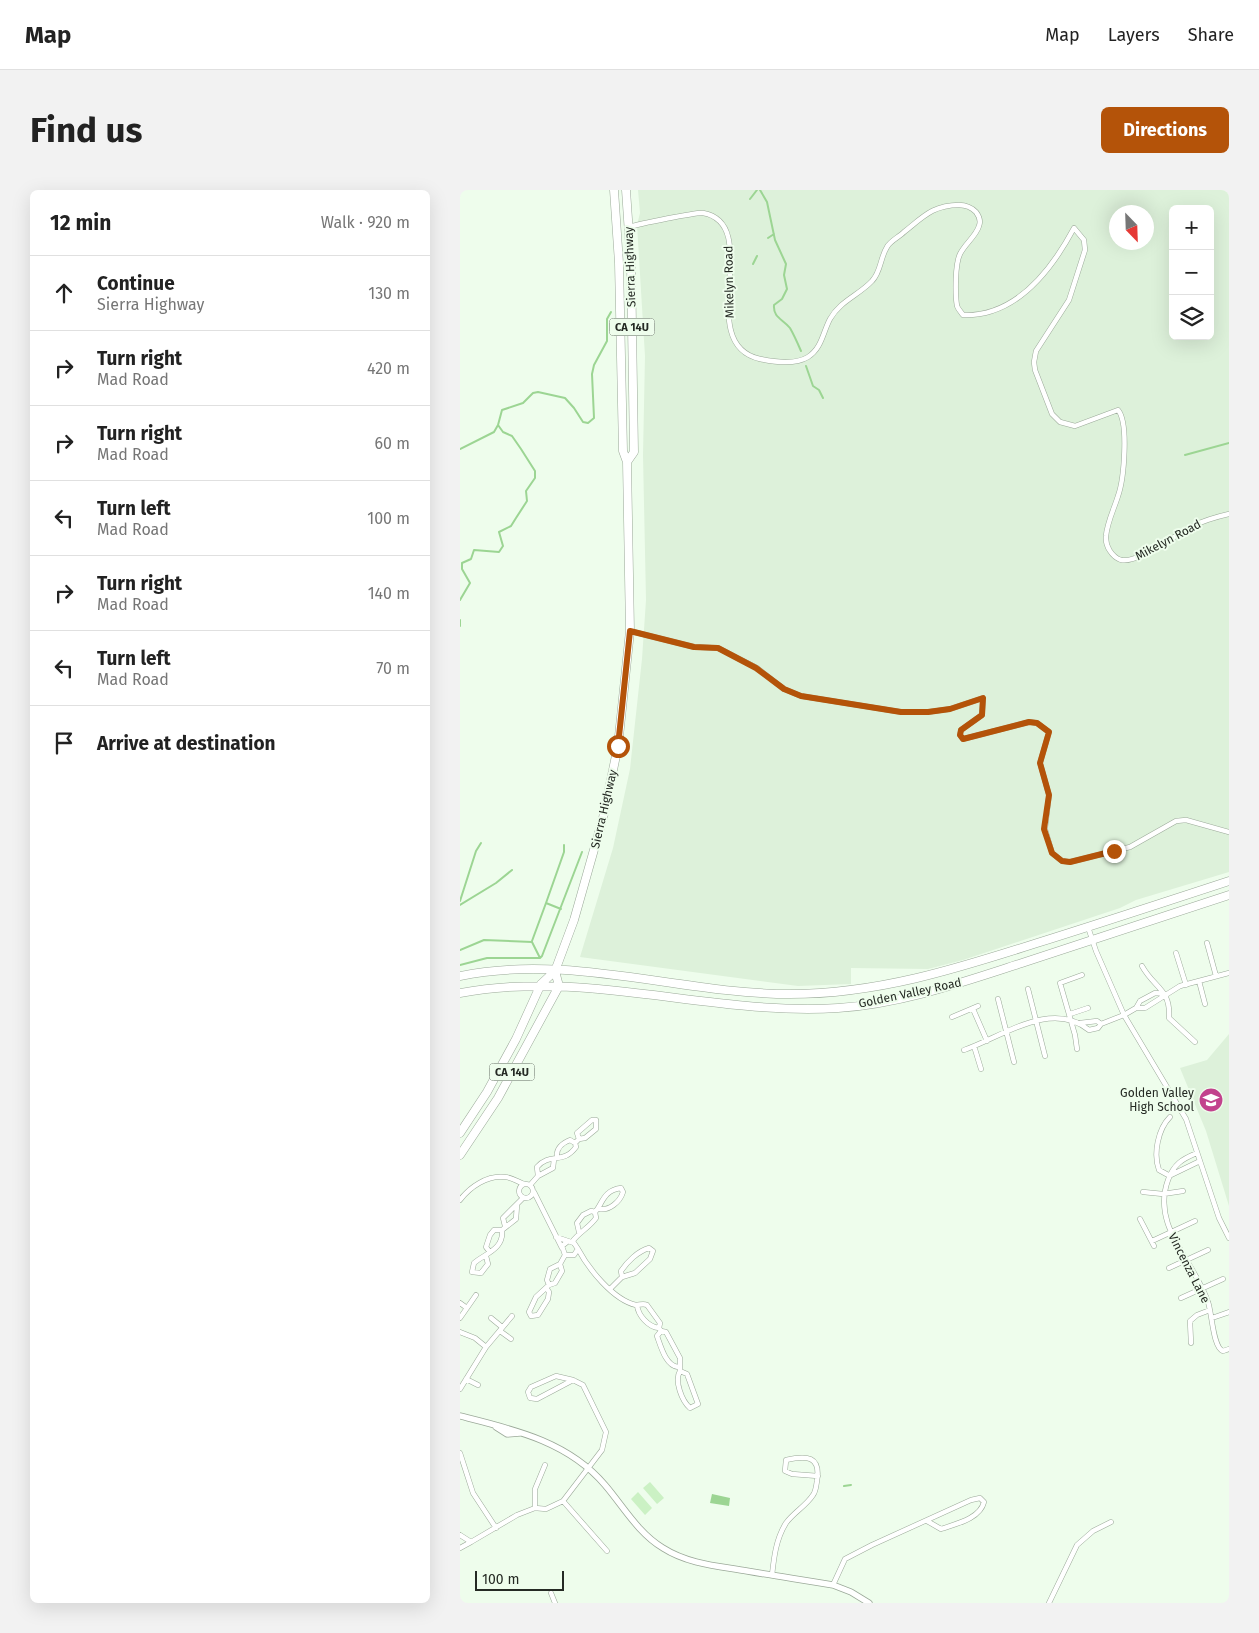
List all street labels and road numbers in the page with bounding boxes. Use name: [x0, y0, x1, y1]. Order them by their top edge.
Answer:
street label: Sierra Highway: [622, 226, 638, 307]
street label: Mikelyn Road: [721, 246, 737, 318]
road number: CA 14U: [610, 318, 654, 336]
street label: Mikelyn Road: [1133, 517, 1203, 563]
street label: Sierra Highway: [588, 768, 620, 850]
street label: Golden Valley Road: [857, 975, 963, 1011]
road number: CA 14U: [490, 1064, 534, 1080]
street label: Vincenza Lane: [1165, 1231, 1213, 1305]

